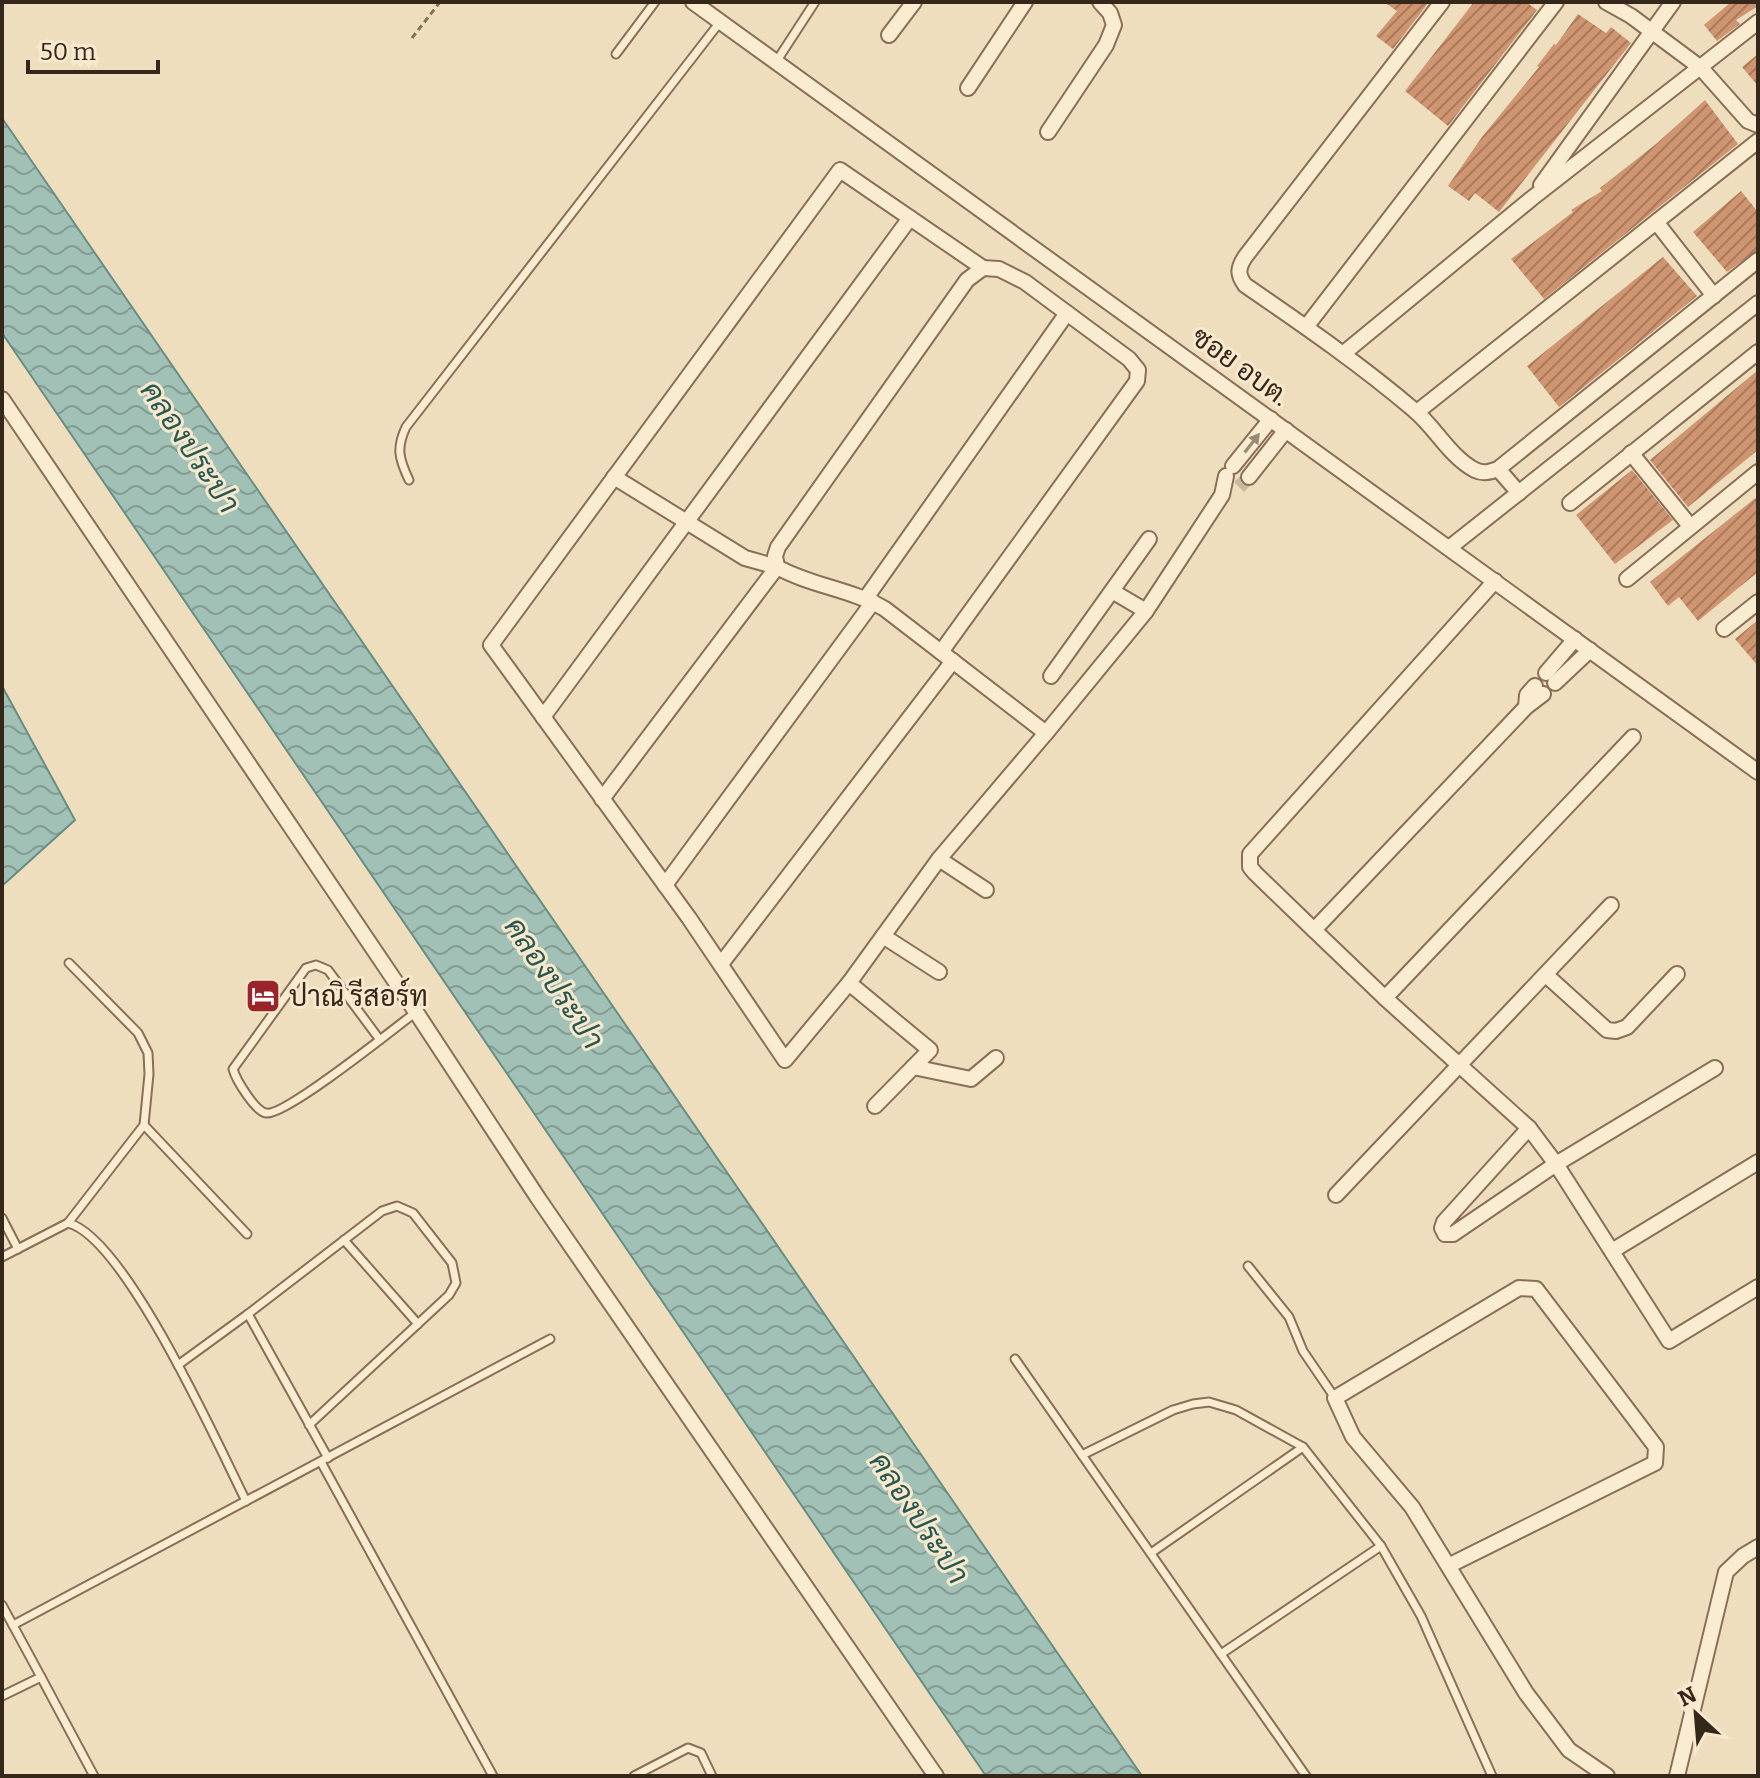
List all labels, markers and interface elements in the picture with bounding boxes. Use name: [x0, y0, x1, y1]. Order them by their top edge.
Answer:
scale bar: [28, 24, 158, 74]
text: 50 m: [40, 38, 96, 66]
street label: ซอย อบต.: [1185, 320, 1296, 413]
water label: คลองประปา: [133, 374, 247, 520]
one-way arrow: [1243, 433, 1260, 453]
water label: คลองประปา: [497, 910, 611, 1056]
hotel icon: ปาณิ รีสอร์ท: [244, 977, 282, 1015]
place label: ปาณิ รีสอร์ท: [289, 977, 428, 1013]
water label: คลองประปา: [862, 1445, 976, 1591]
north arrow: [1656, 1674, 1736, 1754]
text: N: [1674, 1681, 1701, 1712]

